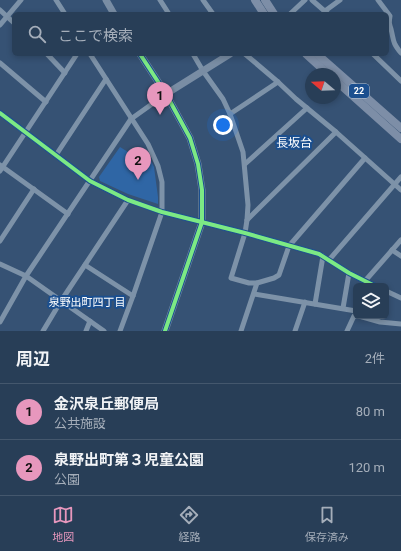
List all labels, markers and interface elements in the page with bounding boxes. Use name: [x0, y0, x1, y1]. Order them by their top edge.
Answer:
search box: [12, 12, 389, 56]
icon: search: [26, 23, 48, 45]
text: ここで検索: [58, 27, 133, 45]
north arrow: [305, 68, 341, 104]
pin: 1: [147, 82, 173, 115]
road number: 22: [349, 84, 369, 98]
your location: [213, 115, 233, 135]
district label: 長坂台: [276, 136, 312, 150]
pin: 2: [125, 147, 151, 180]
map controls: [353, 283, 389, 319]
button: layers: [353, 283, 389, 319]
district label: 泉野出町四丁目: [49, 296, 126, 309]
text: 周辺: [16, 349, 50, 369]
text: 2件: [365, 351, 385, 366]
text: 金沢泉丘郵便局: [54, 395, 159, 413]
text: 1: [25, 404, 33, 419]
text: 80 m: [356, 404, 385, 419]
text: 公共施設: [54, 416, 106, 431]
text: 泉野出町第３児童公園: [54, 451, 204, 469]
text: 2: [25, 460, 33, 475]
text: 120 m: [348, 460, 385, 475]
text: 公園: [54, 472, 80, 487]
tab: 地図: [52, 504, 74, 544]
tab: 経路: [178, 504, 200, 544]
tab: 保存済み: [305, 504, 349, 544]

